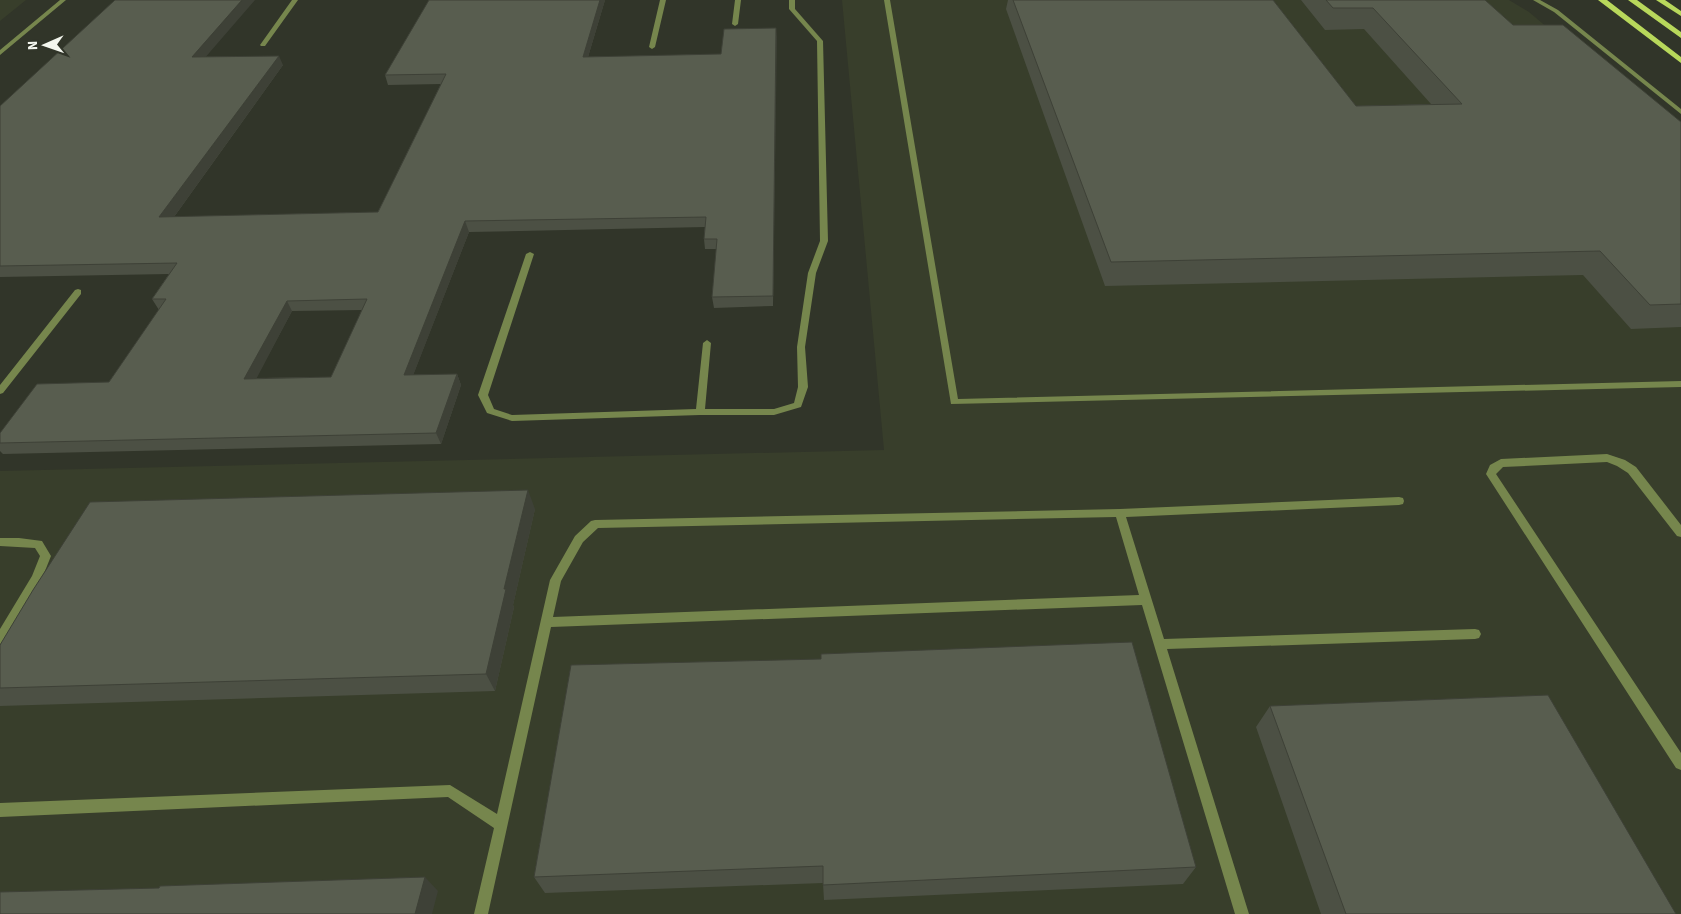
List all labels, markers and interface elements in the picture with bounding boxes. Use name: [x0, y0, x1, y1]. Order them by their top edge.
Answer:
north arrow: [20, 20, 70, 70]
text: N: [23, 40, 43, 50]

